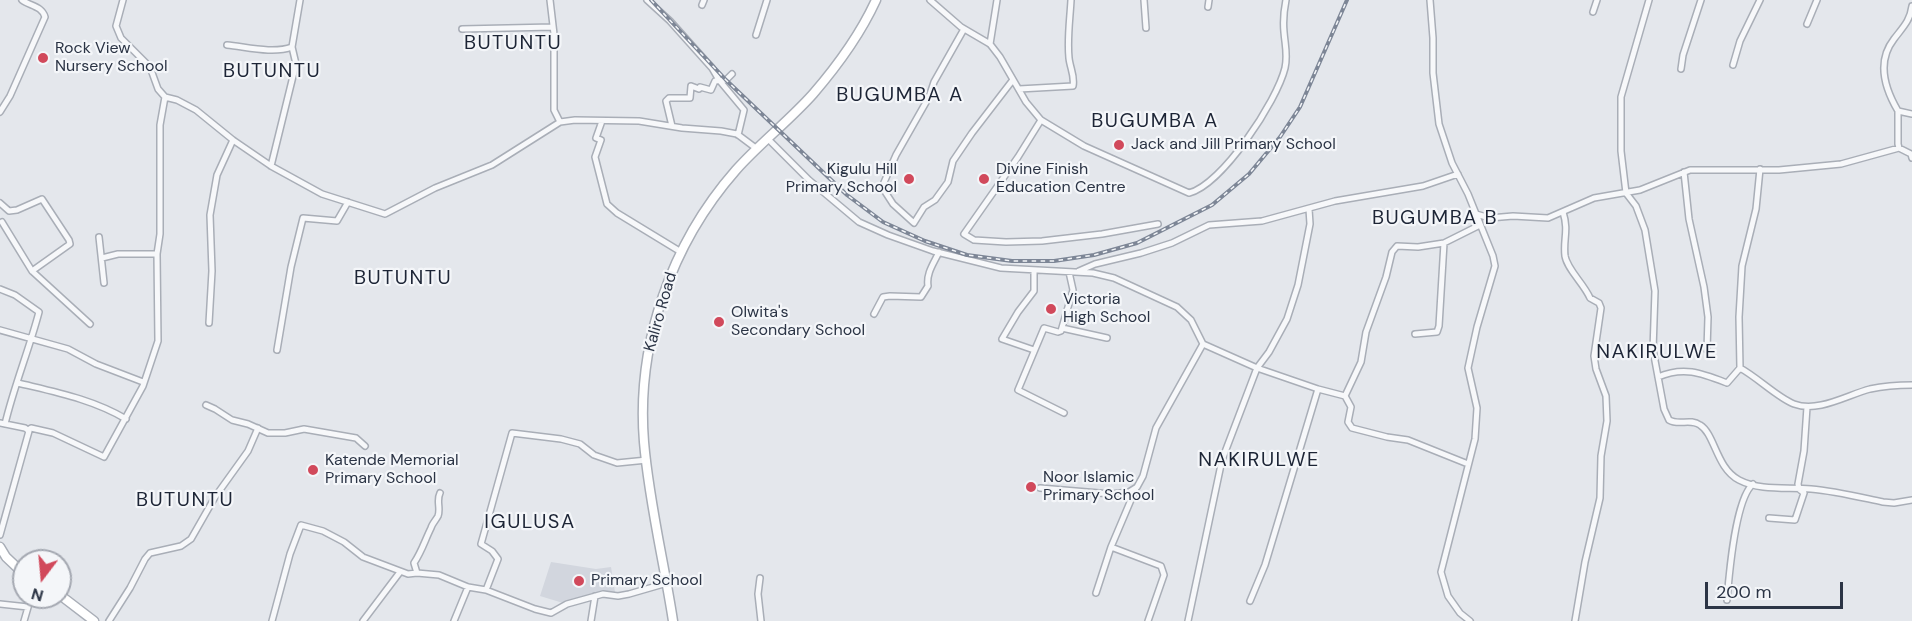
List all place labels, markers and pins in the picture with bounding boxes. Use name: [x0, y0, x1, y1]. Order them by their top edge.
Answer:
place label: Rock View Nursery School: [55, 39, 168, 77]
marker: Rock View Nursery School: [36, 51, 50, 65]
place label: Jack and Jill Primary School: [1131, 135, 1336, 155]
marker: Jack and Jill Primary School: [1112, 138, 1126, 152]
place label: Kigulu Hill Primary School: [786, 160, 897, 198]
place label: Divine Finish Education Centre: [996, 160, 1126, 198]
marker: Kigulu Hill Primary School: [902, 172, 916, 186]
marker: Divine Finish Education Centre: [977, 172, 991, 186]
place label: Victoria High School: [1063, 290, 1150, 328]
marker: Victoria High School: [1044, 302, 1058, 316]
place label: Olwita's Secondary School: [731, 303, 865, 341]
marker: Olwita's Secondary School: [712, 315, 726, 329]
place label: Katende Memorial Primary School: [325, 451, 458, 489]
marker: Katende Memorial Primary School: [306, 463, 320, 477]
place label: Noor Islamic Primary School: [1043, 468, 1154, 506]
marker: Noor Islamic Primary School: [1024, 480, 1038, 494]
place label: Primary School: [591, 571, 702, 591]
marker: Primary School: [572, 574, 586, 588]

